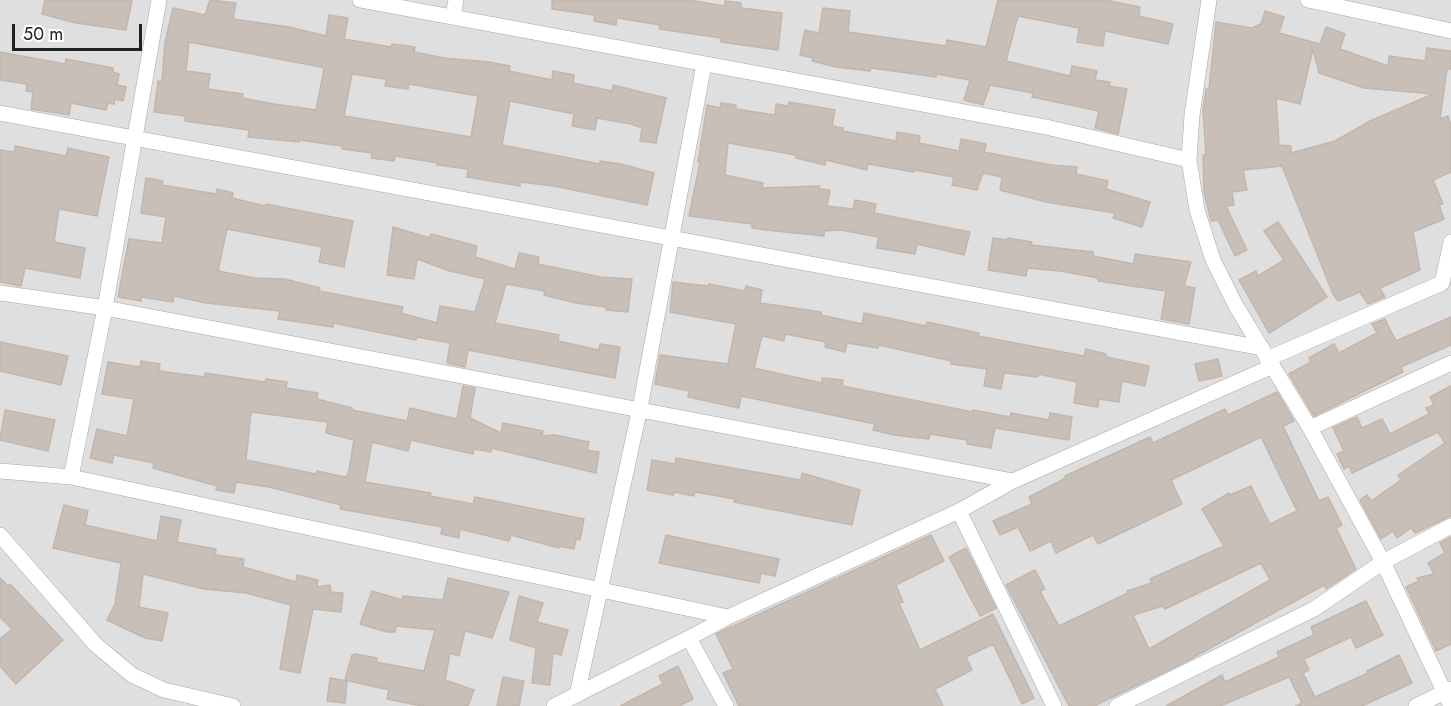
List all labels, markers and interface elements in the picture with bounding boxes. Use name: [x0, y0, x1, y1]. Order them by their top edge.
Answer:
scale bar: [15, 12, 146, 50]
text: 50 m: [23, 21, 63, 47]

